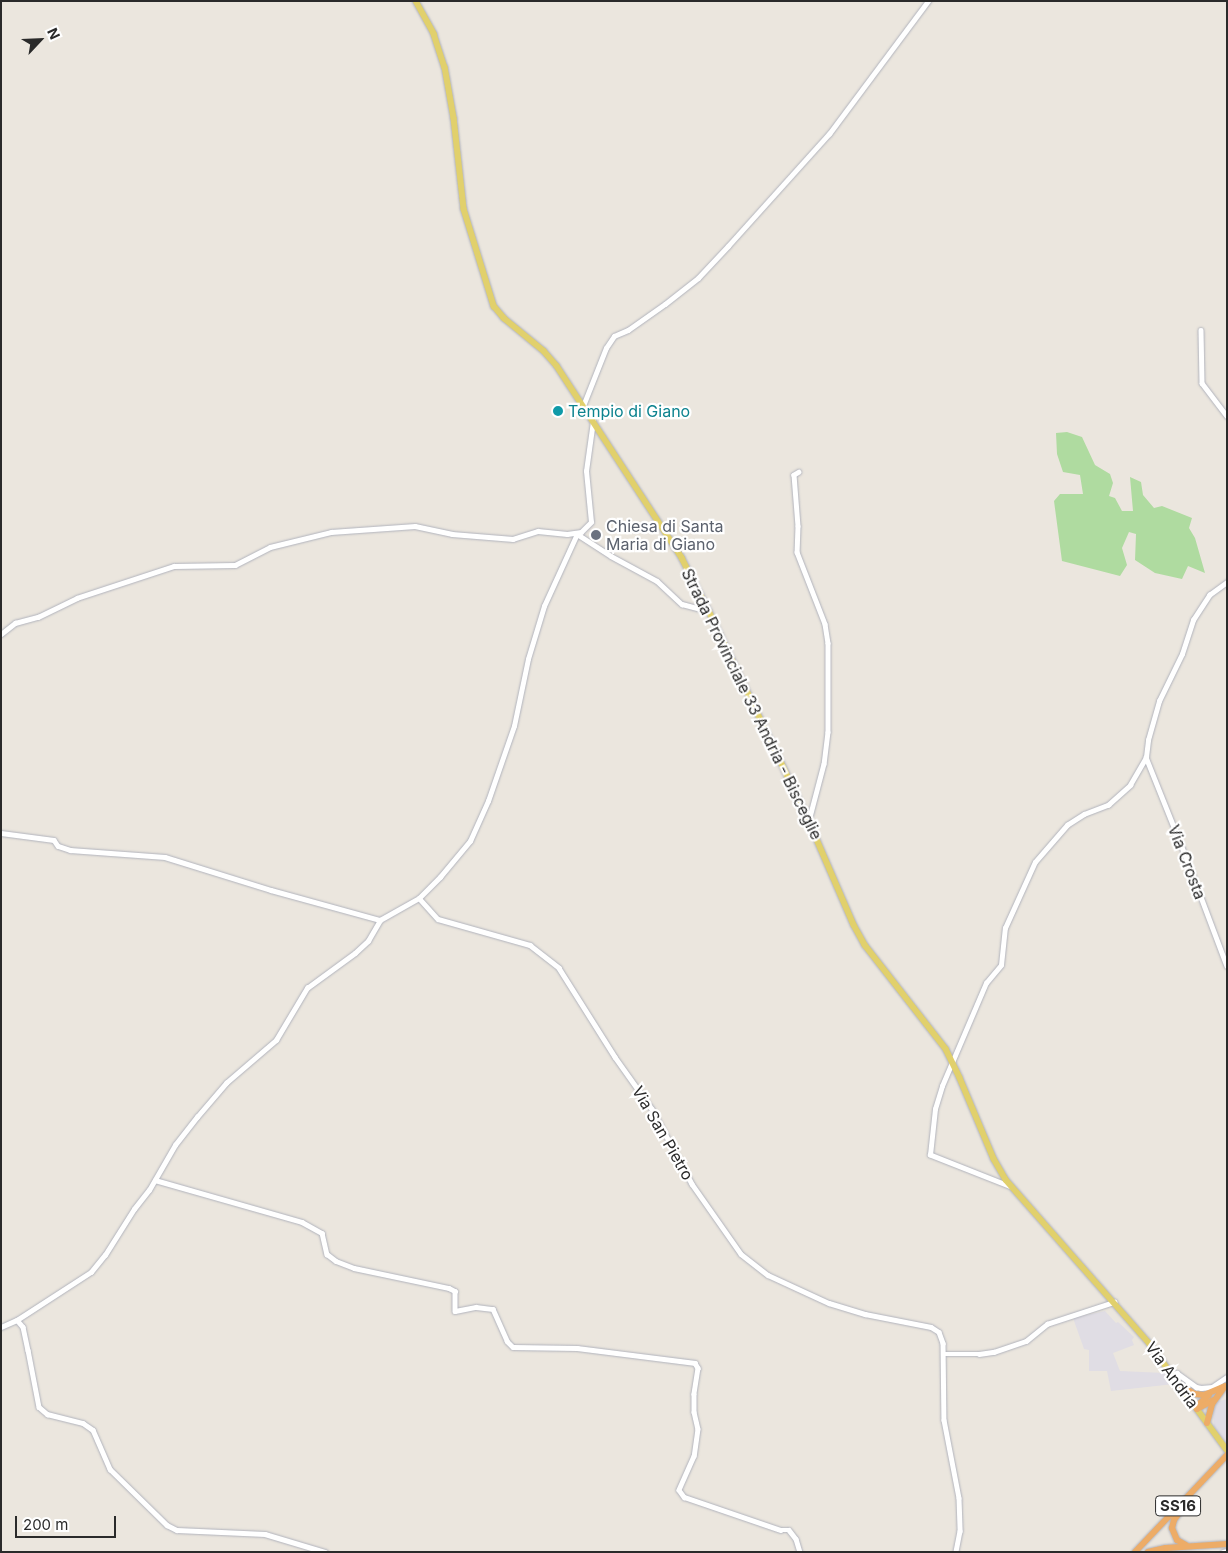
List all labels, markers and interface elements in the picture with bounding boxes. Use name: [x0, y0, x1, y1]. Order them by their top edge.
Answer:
north arrow: [15, 15, 65, 65]
text: N: [44, 25, 64, 42]
place label: Tempio di Giano: [568, 401, 690, 421]
marker: Tempio di Giano: [552, 405, 564, 417]
place label: Chiesa di Santa Maria di Giano: [606, 516, 723, 554]
marker: Chiesa di Santa Maria di Giano: [590, 529, 602, 541]
street label: Strada Provinciale 33 Andria - Bisceglie: [678, 565, 826, 843]
street label: Via Crosta: [1164, 822, 1210, 902]
street label: Via San Pietro: [628, 1082, 698, 1184]
street label: Via Andria: [1141, 1338, 1203, 1412]
road number: SS16: [1154, 1494, 1202, 1518]
scale bar: [18, 1506, 119, 1538]
text: 200 m: [23, 1515, 68, 1534]

